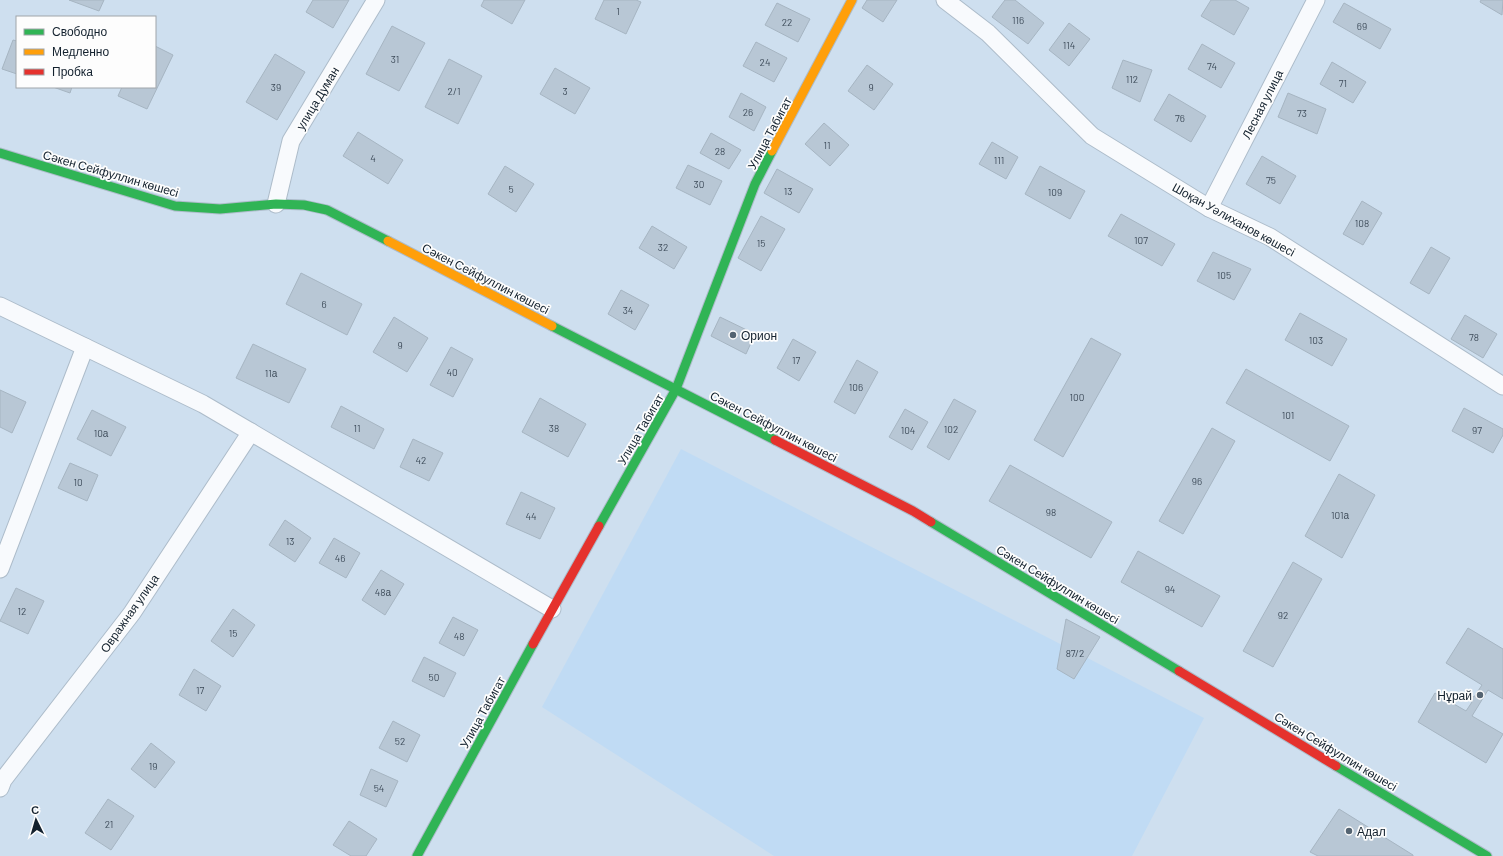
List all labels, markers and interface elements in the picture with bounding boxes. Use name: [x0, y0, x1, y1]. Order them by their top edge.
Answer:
house number: 1: [616, 5, 620, 17]
house number: 116: [1012, 14, 1024, 26]
legend: [16, 16, 156, 88]
house number: 22: [782, 16, 792, 28]
house number: 69: [1357, 20, 1367, 32]
text: Свободно: [52, 24, 107, 39]
house number: 114: [1063, 39, 1075, 51]
text: Медленно: [52, 44, 109, 59]
house number: 31: [391, 53, 399, 65]
house number: 24: [760, 56, 770, 68]
house number: 74: [1207, 60, 1217, 72]
text: Пробка: [52, 64, 93, 79]
street label: улица Думан: [293, 64, 342, 133]
street label: Лесная улица: [1239, 67, 1286, 141]
house number: 112: [1126, 73, 1138, 85]
house number: 71: [1339, 77, 1347, 89]
house number: 39: [271, 81, 281, 93]
house number: 9: [868, 81, 874, 93]
house number: 2/1: [448, 85, 460, 97]
house number: 3: [562, 85, 568, 97]
street label: Улица Табигат: [744, 94, 795, 172]
house number: 26: [743, 106, 753, 118]
house number: 73: [1297, 107, 1307, 119]
house number: 76: [1175, 112, 1185, 124]
house number: 11: [823, 139, 831, 151]
house number: 28: [715, 145, 725, 157]
street label: Сәкен Сейфуллин көшесі: [41, 147, 180, 200]
house number: 4: [370, 152, 376, 164]
house number: 111: [994, 154, 1004, 166]
house number: 75: [1266, 174, 1276, 186]
house number: 30: [694, 178, 704, 190]
street label: Шоқан Уәлиханов көшесі: [1170, 179, 1298, 259]
house number: 5: [508, 183, 514, 195]
house number: 13: [784, 185, 792, 197]
house number: 109: [1048, 186, 1062, 198]
house number: 108: [1355, 217, 1369, 229]
house number: 107: [1134, 234, 1148, 246]
house number: 15: [757, 237, 765, 249]
street label: Сәкен Сейфуллин көшесі: [420, 240, 552, 317]
house number: 32: [658, 241, 668, 253]
house number: 105: [1217, 269, 1231, 281]
house number: 6: [321, 298, 327, 310]
house number: 34: [623, 304, 633, 316]
place label: Орион: [741, 328, 777, 343]
marker: Орион: [728, 330, 738, 340]
house number: 78: [1469, 331, 1479, 343]
house number: 103: [1309, 334, 1323, 346]
house number: 9: [397, 339, 403, 351]
house number: 17: [792, 354, 800, 366]
house number: 40: [446, 366, 458, 378]
house number: 11а: [265, 367, 278, 379]
house number: 106: [849, 381, 863, 393]
street label: Сәкен Сейфуллин көшесі: [708, 388, 840, 465]
street label: Улица Табигат: [614, 391, 667, 467]
house number: 100: [1070, 391, 1084, 403]
house number: 101: [1282, 409, 1294, 421]
house number: 11: [353, 422, 361, 434]
house number: 38: [549, 422, 559, 434]
house number: 102: [944, 423, 958, 435]
house number: 104: [901, 424, 915, 436]
house number: 97: [1472, 424, 1482, 436]
house number: 10а: [94, 427, 109, 439]
house number: 42: [416, 454, 426, 466]
house number: 96: [1192, 475, 1202, 487]
house number: 10: [73, 476, 83, 488]
house number: 98: [1046, 506, 1056, 518]
house number: 101а: [1331, 509, 1349, 521]
house number: 44: [525, 510, 537, 522]
house number: 13: [286, 535, 294, 547]
street label: Сәкен Сейфуллин көшесі: [994, 542, 1122, 627]
house number: 46: [335, 552, 345, 564]
street label: Овражная улица: [97, 571, 162, 655]
house number: 94: [1165, 583, 1175, 595]
house number: 48а: [375, 586, 392, 598]
house number: 12: [18, 605, 26, 617]
house number: 92: [1278, 609, 1288, 621]
house number: 15: [229, 627, 237, 639]
house number: 48: [454, 630, 464, 642]
house number: 87/2: [1066, 647, 1084, 659]
house number: 50: [429, 671, 439, 683]
street label: Улица Табигат: [457, 673, 509, 751]
house number: 17: [196, 684, 204, 696]
place label: Нұрай: [1437, 688, 1472, 703]
marker: Нұрай: [1475, 690, 1485, 700]
street label: Сәкен Сейфуллин көшесі: [1272, 709, 1400, 794]
house number: 52: [395, 735, 405, 747]
house number: 19: [149, 760, 157, 772]
house number: 54: [374, 782, 384, 794]
north arrow: [16, 800, 56, 840]
text: С: [31, 803, 40, 816]
house number: 21: [105, 818, 113, 830]
place label: Адал: [1357, 824, 1386, 839]
marker: Адал: [1344, 826, 1354, 836]

